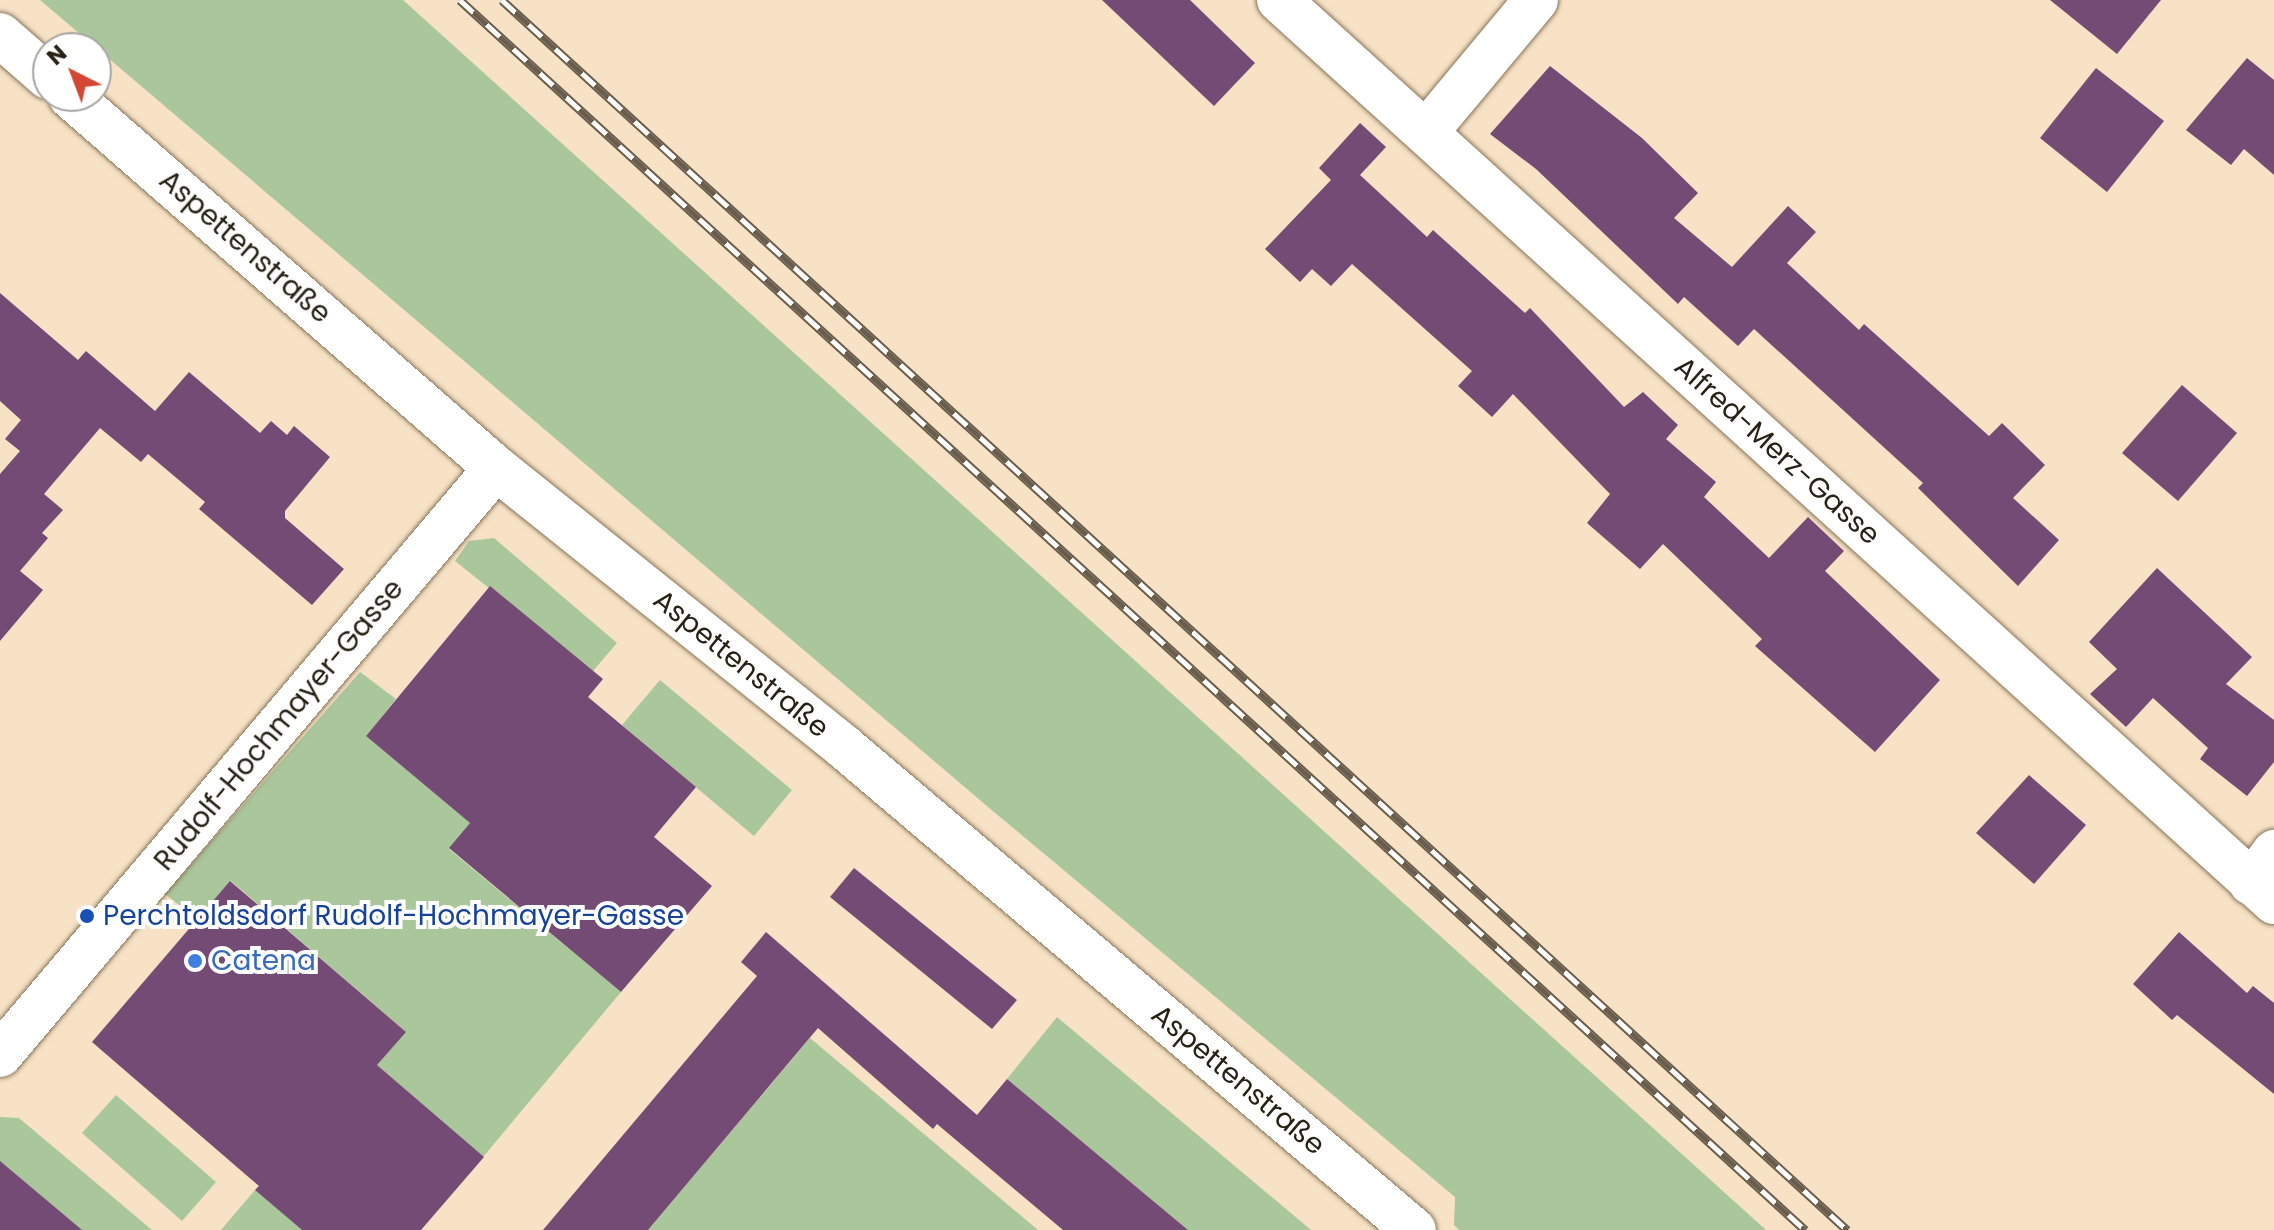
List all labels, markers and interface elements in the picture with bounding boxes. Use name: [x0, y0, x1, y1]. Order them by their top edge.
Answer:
north arrow: [32, 32, 112, 112]
text: N: [40, 38, 73, 72]
street label: Aspettenstraße: [152, 163, 338, 331]
street label: Alfred-Merz-Gasse: [1667, 350, 1887, 552]
street label: Rudolf-Hochmayer-Gasse: [147, 573, 411, 877]
street label: Aspettenstraße: [646, 583, 836, 745]
place label: Perchtoldsdorf Rudolf-Hochmayer-Gasse: [103, 899, 684, 933]
marker: Perchtoldsdorf Rudolf-Hochmayer-Gasse: [78, 907, 96, 925]
place label: Catena: [211, 944, 316, 978]
marker: Catena: [186, 952, 204, 970]
street label: Aspettenstraße: [1144, 998, 1332, 1162]

